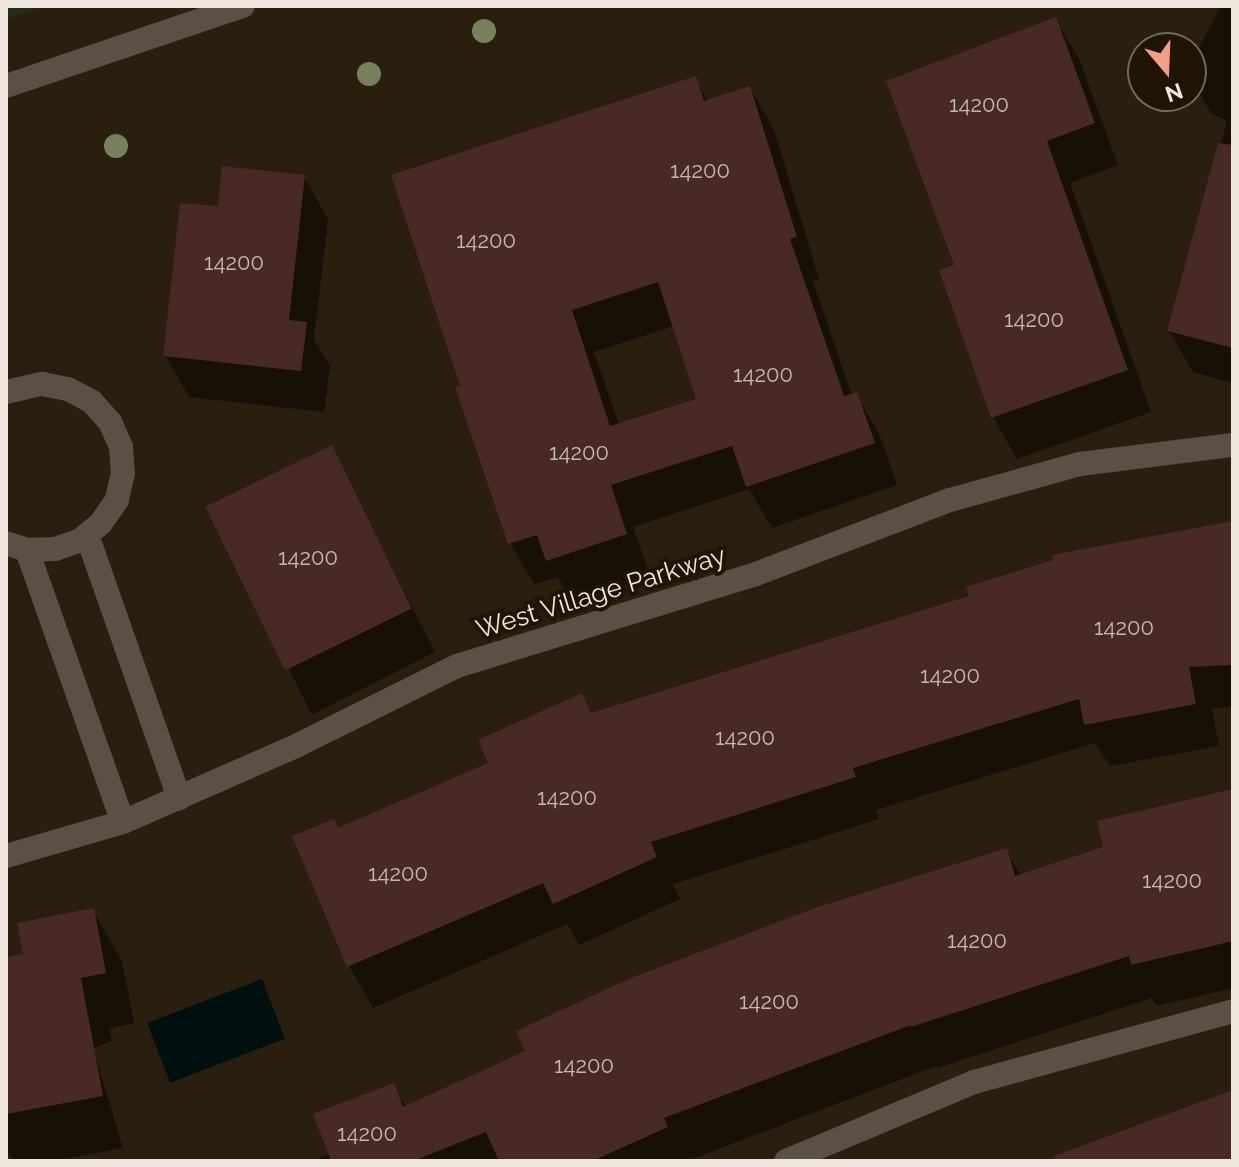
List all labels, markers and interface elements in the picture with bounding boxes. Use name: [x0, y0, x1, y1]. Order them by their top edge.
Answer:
north arrow: [1127, 32, 1207, 112]
text: N: [1162, 78, 1186, 108]
house number: 14200: [949, 92, 1009, 118]
house number: 14200: [670, 158, 730, 184]
house number: 14200: [456, 228, 516, 254]
house number: 14200: [204, 250, 264, 276]
house number: 14200: [1004, 307, 1064, 333]
house number: 14200: [733, 362, 793, 388]
house number: 14200: [549, 440, 609, 466]
street label: West Village Parkway: [472, 540, 730, 646]
house number: 14200: [278, 545, 338, 571]
house number: 14200: [1094, 615, 1154, 641]
house number: 14200: [920, 663, 980, 689]
house number: 14200: [715, 725, 775, 751]
house number: 14200: [537, 785, 597, 811]
house number: 14200: [368, 861, 428, 887]
house number: 14200: [1142, 868, 1202, 894]
house number: 14200: [947, 928, 1007, 954]
house number: 14200: [739, 989, 799, 1015]
house number: 14200: [554, 1053, 614, 1079]
house number: 14200: [337, 1121, 397, 1147]

